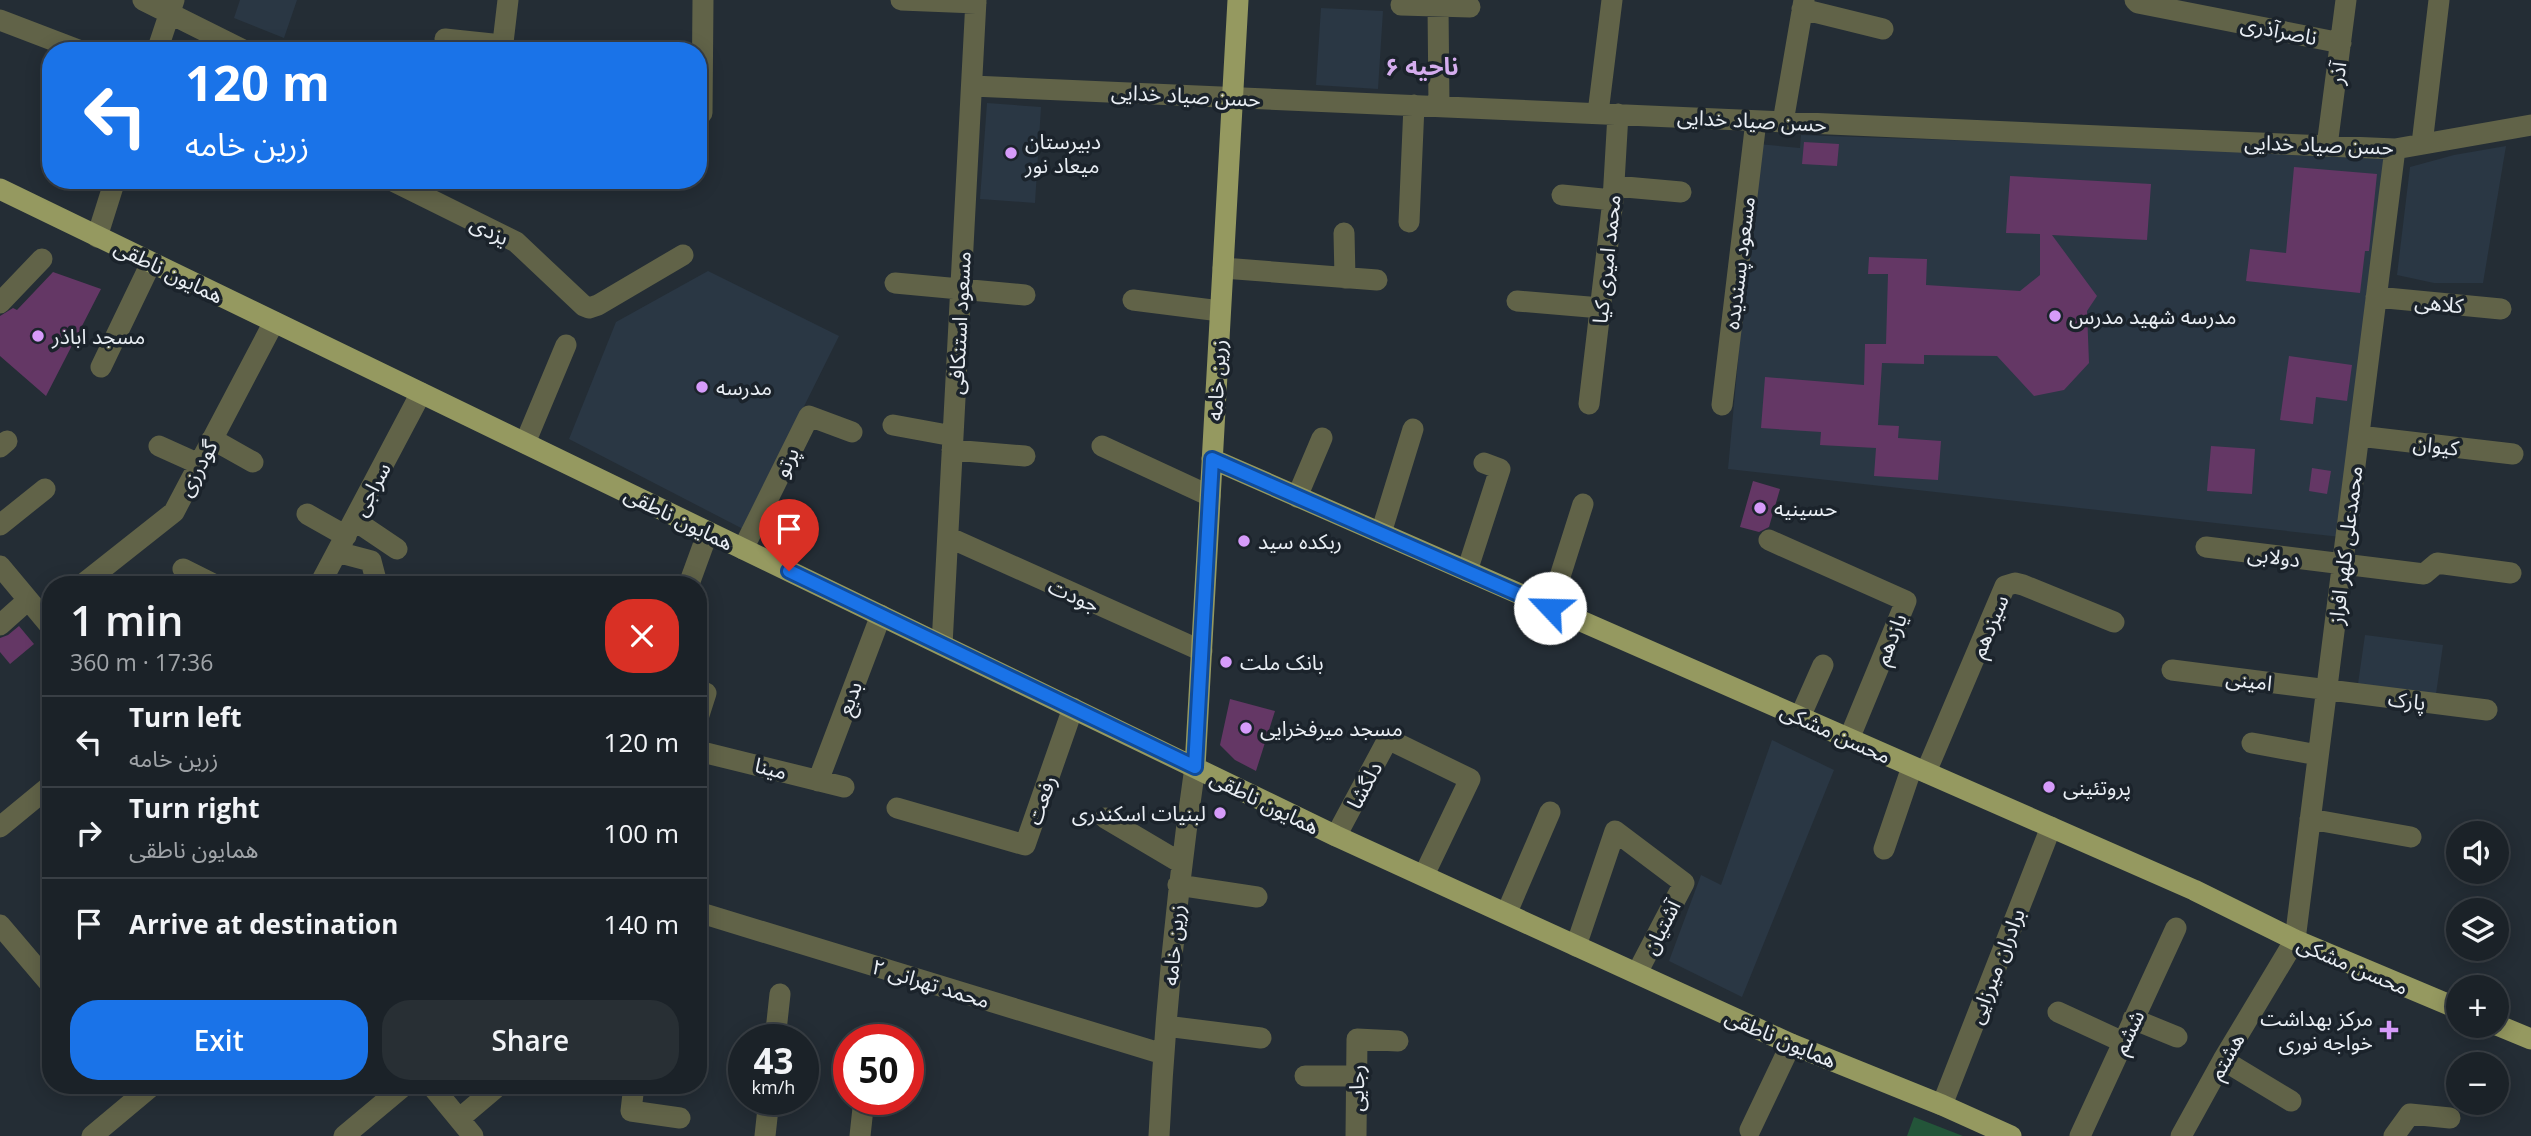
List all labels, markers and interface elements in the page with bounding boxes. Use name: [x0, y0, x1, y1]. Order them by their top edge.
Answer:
street label: ناصرآذری: [2238, 9, 2320, 51]
text: 120 m: [185, 49, 330, 115]
district label: ناحیه ۶: [1385, 49, 1459, 82]
street label: آذر: [2321, 59, 2353, 87]
icon: left: [70, 70, 161, 161]
street label: حسن صیاد خدایی: [1111, 77, 1261, 113]
street label: حسن صیاد خدایی: [1677, 102, 1827, 138]
text: زرین خامه: [185, 122, 309, 165]
place label: دبیرستان میعاد نور: [1024, 127, 1101, 179]
street label: حسن صیاد خدایی: [2244, 127, 2394, 161]
marker: دبیرستان میعاد نور: [1003, 145, 1019, 161]
street label: محمد امیری کیا: [1585, 193, 1627, 325]
street label: مسعود پسندیده: [1717, 195, 1761, 331]
street label: یزدی: [466, 208, 514, 252]
street label: همایون ناطقی: [110, 233, 228, 309]
street label: مسعود استنکافی: [941, 251, 977, 395]
street label: کلاهی: [2413, 287, 2465, 320]
place label: مدرسه شهید مدرس: [2069, 302, 2237, 330]
marker: مدرسه شهید مدرس: [2047, 308, 2063, 324]
place label: مسجد اباذر: [51, 322, 145, 350]
marker: مسجد اباذر: [30, 328, 46, 344]
street label: زرین خامه: [1200, 339, 1232, 421]
place label: مدرسه: [716, 373, 772, 401]
marker: مدرسه: [694, 379, 710, 395]
street label: کیوان: [2412, 428, 2461, 462]
street label: گودرزی: [171, 435, 224, 501]
street label: پرتو: [767, 442, 805, 482]
street label: سراجی: [345, 457, 397, 521]
street label: محمدعلی کلهر افراز: [2321, 464, 2369, 627]
street label: همایون ناطقی: [620, 480, 738, 556]
place label: حسینیه: [1774, 494, 1837, 522]
pin: [759, 499, 819, 571]
marker: حسینیه: [1752, 500, 1768, 516]
icon: arrive: [770, 510, 808, 548]
place label: ربکده سید: [1258, 527, 1342, 555]
marker: ربکده سید: [1236, 533, 1252, 549]
street label: دولابی: [2246, 539, 2302, 573]
street label: جودت: [1044, 571, 1104, 619]
position arrow: [1513, 571, 1587, 645]
street label: سیزدهم: [1963, 590, 2017, 663]
text: 1 min: [70, 591, 183, 648]
button: close: [605, 599, 679, 673]
street label: یازدهم: [1867, 609, 1915, 670]
text: 360 m · 17:36: [70, 646, 213, 678]
place label: بانک ملت: [1240, 648, 1324, 676]
marker: بانک ملت: [1218, 654, 1234, 670]
street label: امینی: [2224, 663, 2274, 697]
street label: بدیع: [830, 677, 870, 720]
street label: پارک: [2387, 684, 2427, 716]
street label: محسن مشکی: [1776, 696, 1896, 770]
text: Turn left: [129, 699, 241, 735]
place label: مسجد میرفخرایی: [1260, 714, 1403, 742]
marker: مسجد میرفخرایی: [1238, 720, 1254, 736]
icon: left: [70, 723, 108, 761]
text: 120 m: [604, 724, 679, 760]
text: زرین خامه: [129, 742, 218, 774]
street label: مینا: [752, 751, 790, 785]
street label: دلگشا: [1340, 756, 1388, 814]
street label: همایون ناطقی: [1206, 764, 1324, 840]
street label: رفعت: [1020, 772, 1062, 828]
place label: پروتئینی: [2063, 773, 2131, 801]
marker: پروتئینی: [2041, 779, 2057, 795]
text: Turn right: [129, 790, 260, 826]
place label: لبنیات اسکندری: [1072, 799, 1206, 827]
marker: لبنیات اسکندری: [1212, 805, 1228, 821]
icon: right: [70, 814, 108, 852]
text: 100 m: [604, 815, 679, 851]
map controls: [2446, 821, 2509, 1115]
button: sound: [2446, 821, 2509, 884]
text: همایون ناطقی: [129, 833, 258, 865]
street label: آشتیان: [1635, 894, 1687, 959]
button: layers: [2446, 898, 2509, 961]
street label: زرین خامه: [1155, 903, 1191, 987]
street label: برادران میرزایی: [1961, 904, 2031, 1028]
icon: arrive: [70, 905, 108, 943]
text: Arrive at destination: [129, 906, 398, 942]
text: 140 m: [604, 906, 679, 942]
street label: محسن مشکی: [2293, 929, 2413, 1001]
street label: محمد تهرانی ۲: [869, 952, 993, 1014]
button: +: [2446, 975, 2509, 1038]
button: Exit: [70, 1000, 368, 1080]
button: Share: [382, 1000, 679, 1080]
street label: همایون ناطقی: [1721, 1002, 1841, 1074]
place label: مرکز بهداشت خواجه نوری: [2260, 1004, 2373, 1056]
street label: ششم: [2106, 1005, 2152, 1060]
marker: مرکز بهداشت خواجه نوری: [2379, 1020, 2399, 1040]
speed limit sign: 50: [833, 1024, 924, 1115]
street label: هشتم: [2201, 1028, 2252, 1085]
text: 43: [753, 1037, 794, 1084]
button: −: [2446, 1052, 2509, 1115]
street label: رجایی: [1342, 1064, 1370, 1112]
text: km/h: [752, 1075, 795, 1099]

